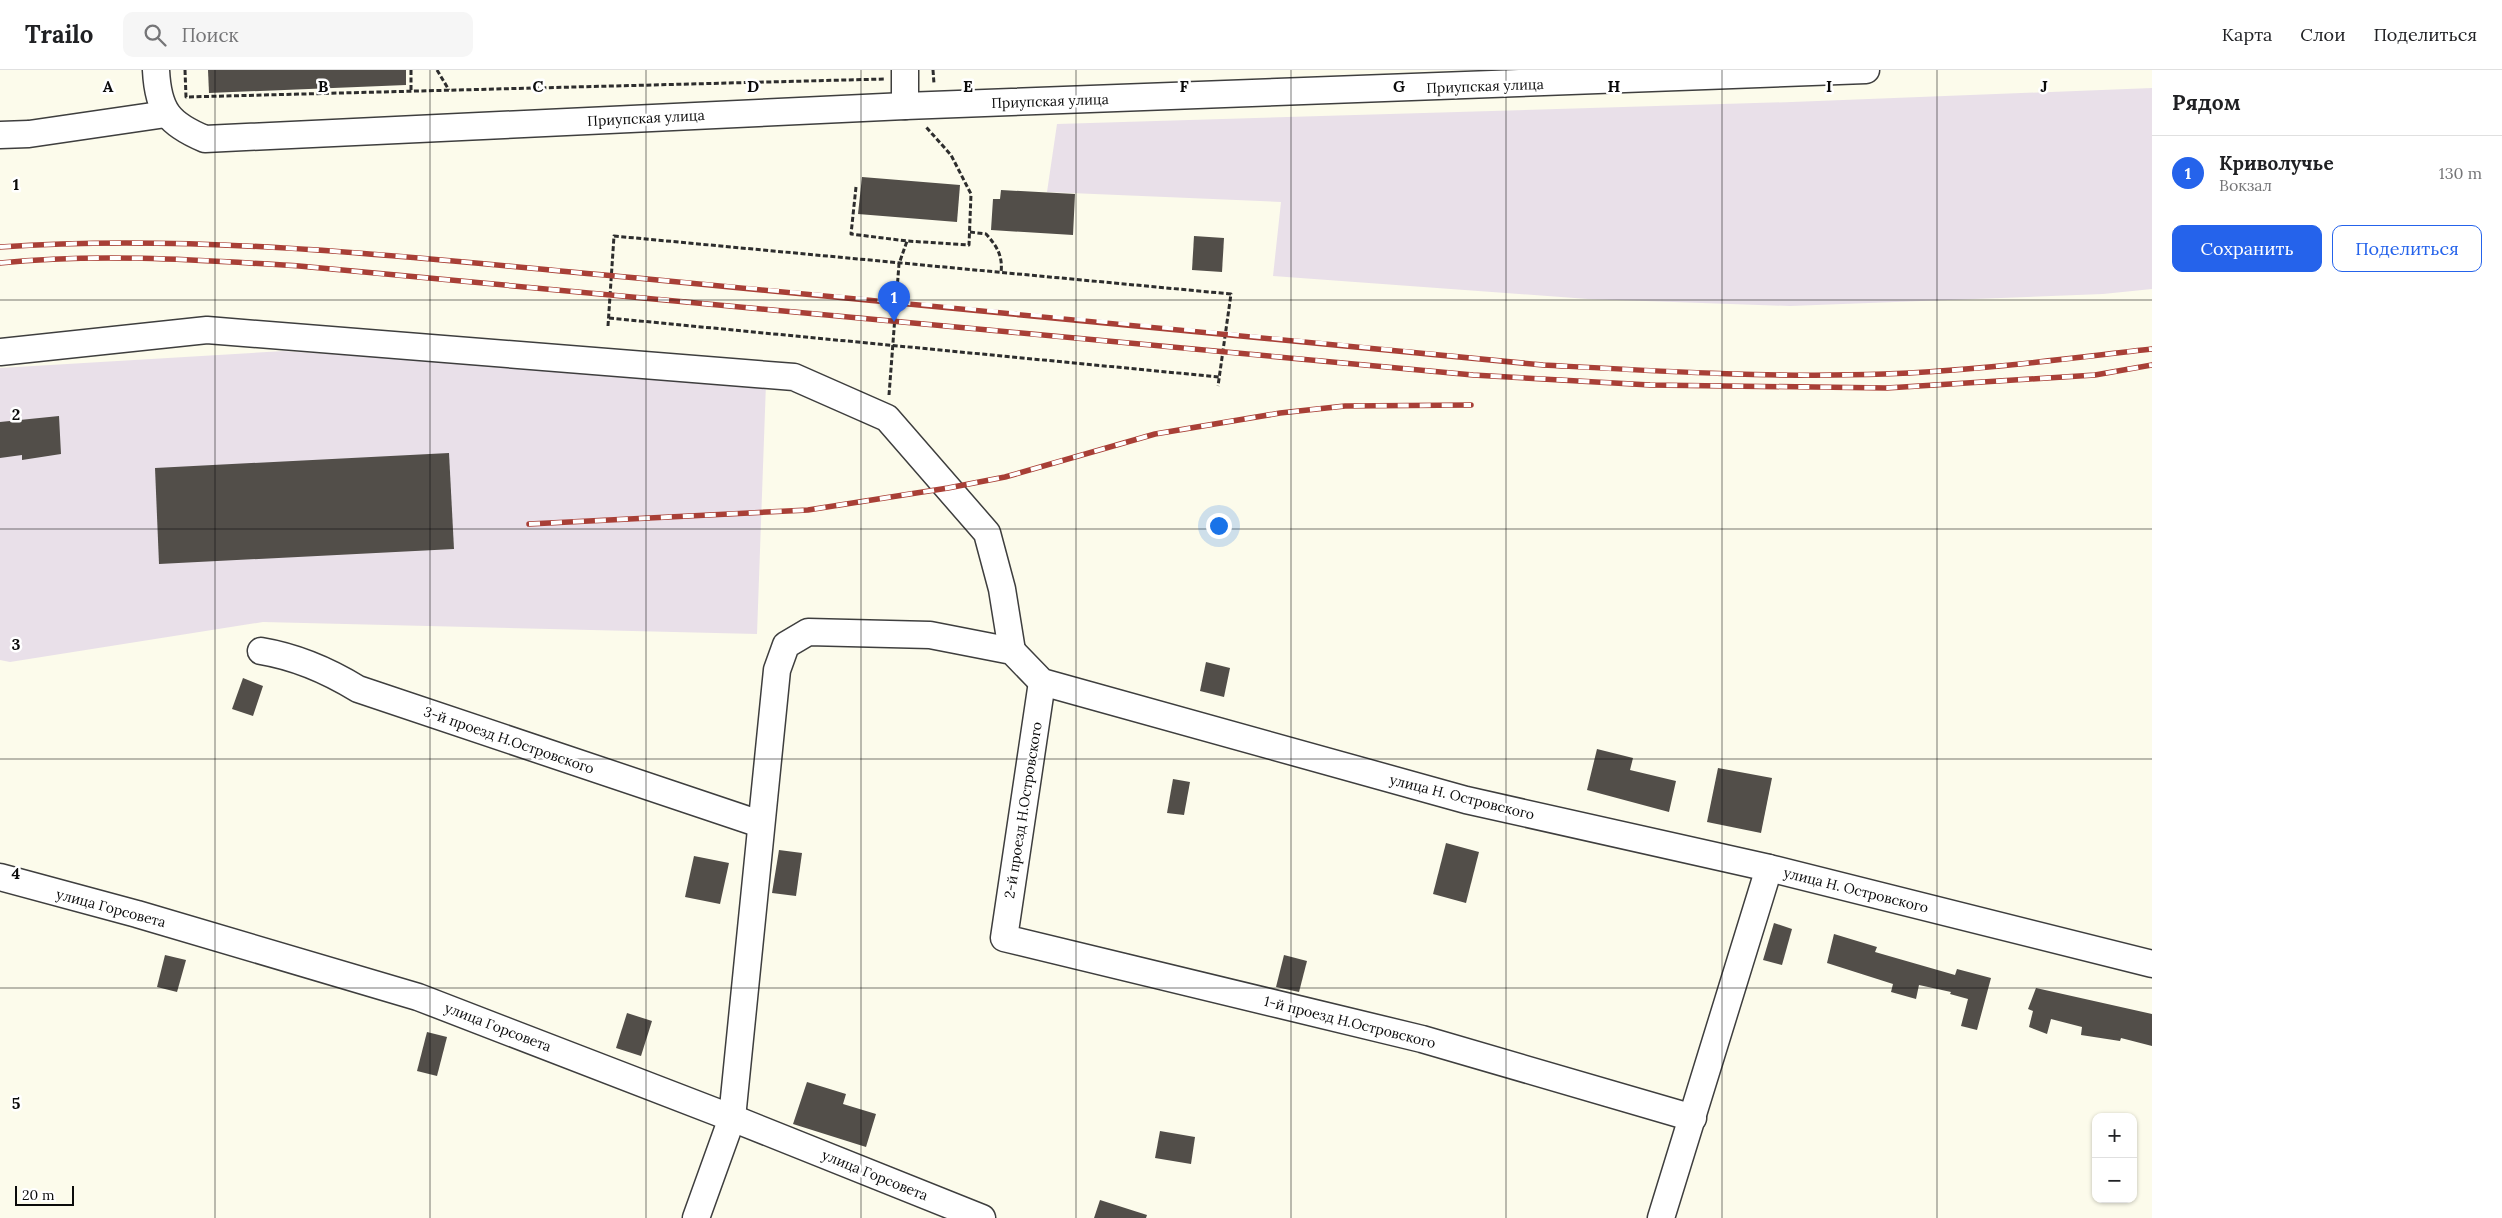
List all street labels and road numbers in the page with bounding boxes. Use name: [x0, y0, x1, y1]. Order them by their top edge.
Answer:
street label: Приупская улица: [1426, 75, 1544, 97]
street label: Приупская улица: [991, 90, 1109, 112]
street label: Приупская улица: [587, 106, 705, 130]
street label: 3-й проезд Н.Островского: [421, 702, 597, 778]
street label: 2-й проезд Н.Островского: [1000, 720, 1046, 900]
street label: улица Н. Островского: [1388, 770, 1536, 824]
street label: улица Н. Островского: [1782, 863, 1930, 917]
street label: улица Горсовета: [54, 885, 168, 931]
street label: 1-й проезд Н.Островского: [1262, 992, 1438, 1052]
street label: улица Горсовета: [442, 998, 554, 1056]
street label: улица Горсовета: [819, 1146, 931, 1204]

